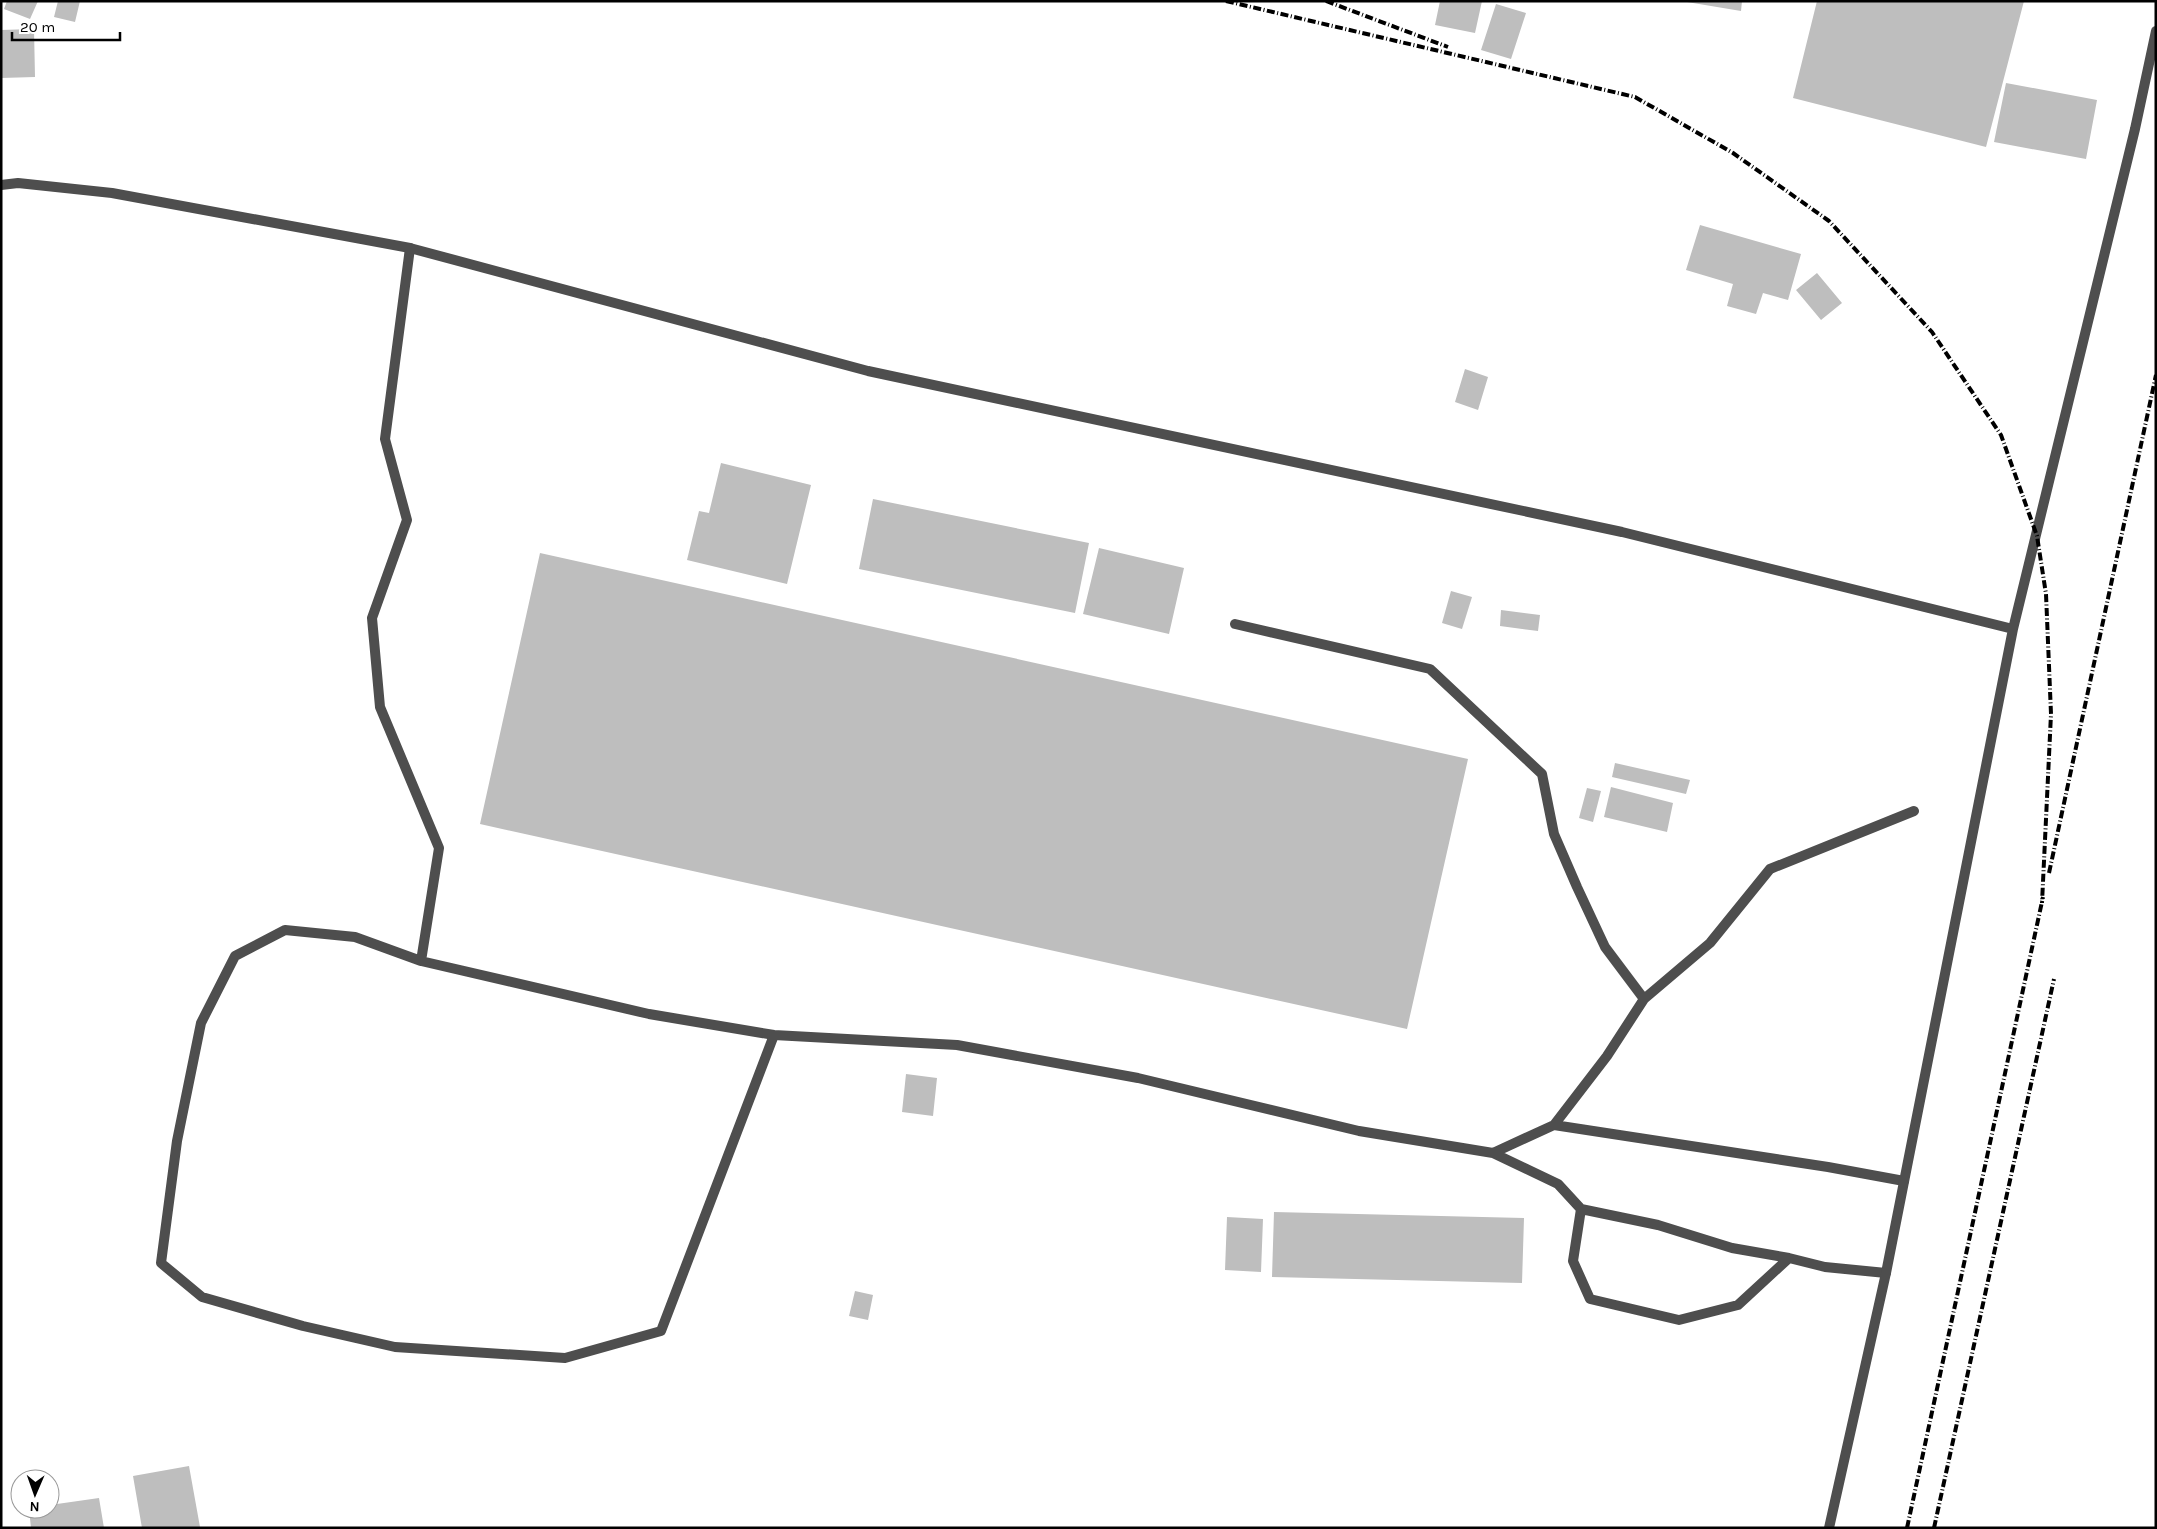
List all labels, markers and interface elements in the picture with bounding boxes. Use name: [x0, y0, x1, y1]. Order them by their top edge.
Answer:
scale bar: [12, 10, 120, 42]
text: 20 m: [20, 18, 55, 36]
north arrow: [10, 1469, 60, 1519]
text: N: [29, 1498, 40, 1515]

